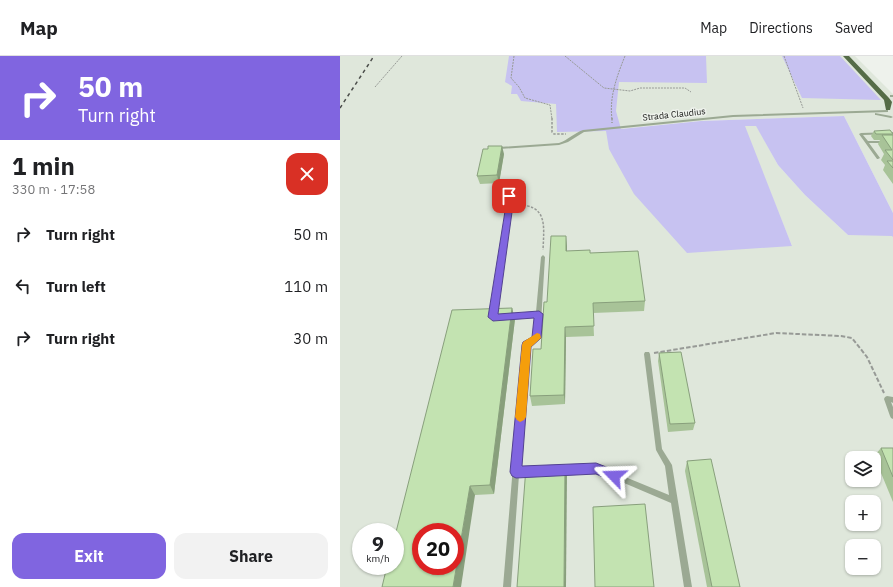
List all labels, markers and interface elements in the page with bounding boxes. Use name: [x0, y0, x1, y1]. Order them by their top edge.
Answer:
text: Map: [20, 16, 58, 40]
text: Map: [700, 19, 727, 37]
text: Directions: [749, 19, 813, 37]
text: Saved: [835, 19, 873, 37]
text: 50 m: [78, 68, 143, 105]
icon: right: [12, 72, 64, 124]
text: Turn right: [78, 104, 156, 127]
street label: Strada Claudius: [642, 105, 706, 123]
text: 1 min: [12, 150, 75, 182]
button: close: [286, 153, 328, 195]
pin: [492, 179, 526, 213]
text: 330 m · 17:58: [12, 181, 95, 198]
icon: arrive: [498, 185, 520, 207]
icon: right: [12, 223, 34, 245]
text: Turn right: [46, 225, 115, 244]
text: 50 m: [293, 225, 328, 244]
icon: left: [12, 275, 34, 297]
text: Turn left: [46, 277, 106, 296]
text: 110 m: [284, 277, 328, 296]
icon: right: [12, 327, 34, 349]
text: Turn right: [46, 329, 115, 348]
text: 30 m: [293, 329, 328, 348]
map controls: [845, 451, 881, 575]
button: layers: [845, 451, 881, 487]
position arrow: [593, 455, 635, 497]
button: +: [845, 495, 881, 531]
speed limit sign: 20: [412, 523, 464, 575]
text: 9: [372, 530, 384, 557]
button: Exit: [12, 533, 166, 579]
button: Share: [174, 533, 328, 579]
button: −: [845, 539, 881, 575]
text: km/h: [366, 552, 390, 565]

